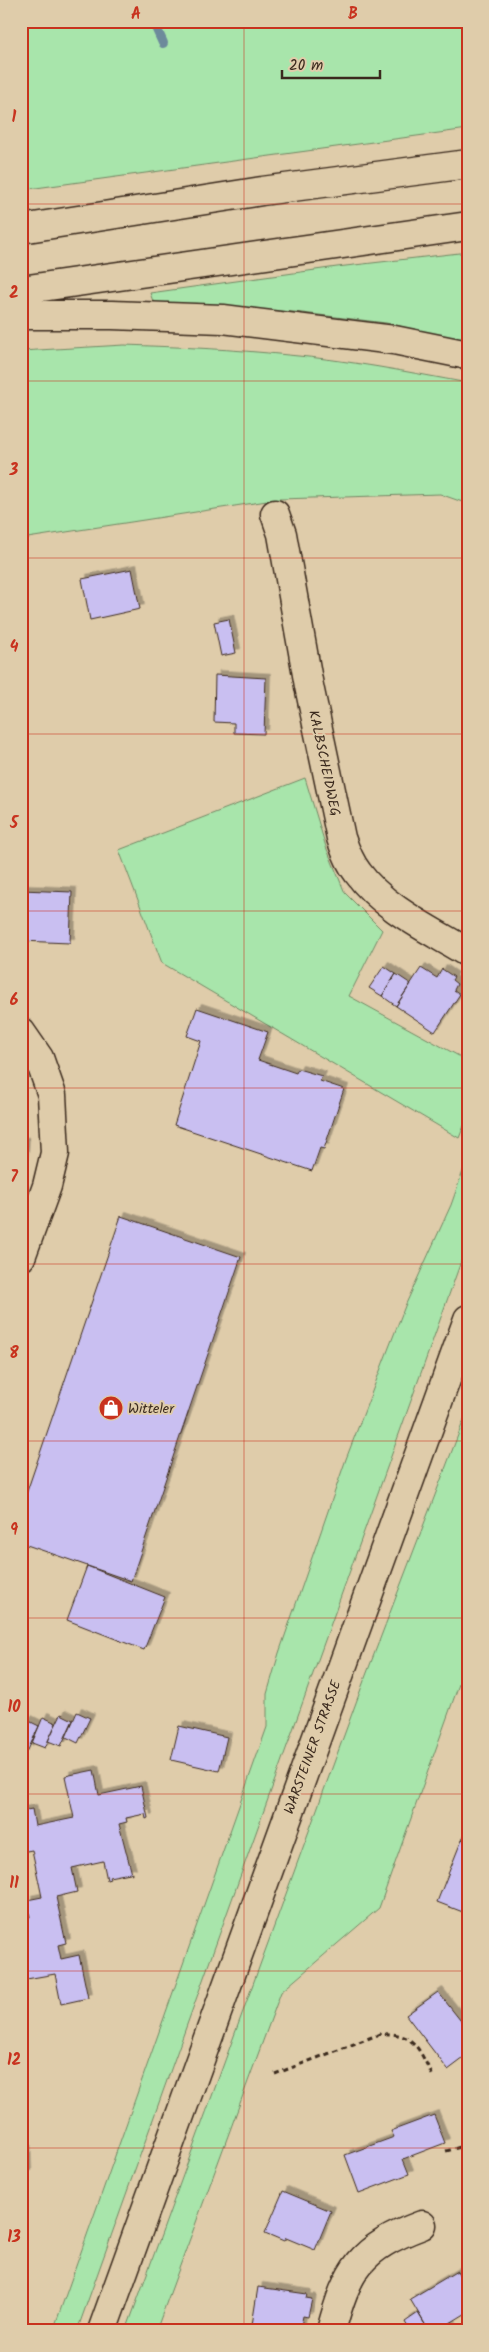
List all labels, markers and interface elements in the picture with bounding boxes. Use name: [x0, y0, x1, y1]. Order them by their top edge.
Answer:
text: A: [131, 2, 141, 27]
text: B: [348, 2, 358, 27]
scale bar: [282, 48, 379, 80]
text: 20 m: [289, 54, 323, 78]
text: 1: [12, 105, 17, 130]
text: 2: [9, 281, 19, 306]
text: 3: [9, 458, 19, 483]
text: 4: [10, 635, 19, 660]
street label: KALBSCHEIDWEG: [302, 708, 346, 818]
text: 5: [9, 811, 20, 836]
text: 6: [10, 988, 19, 1013]
text: 7: [10, 1165, 18, 1190]
text: 8: [9, 1341, 19, 1366]
shop icon: Witteler: [98, 1395, 124, 1421]
place label: Witteler: [128, 1398, 175, 1420]
text: 9: [10, 1518, 18, 1543]
street label: WARSTEINER STRASSE: [278, 1676, 348, 1817]
text: 10: [7, 1695, 21, 1720]
text: 11: [9, 1871, 19, 1896]
text: 12: [7, 2048, 21, 2073]
text: 13: [7, 2225, 21, 2250]

